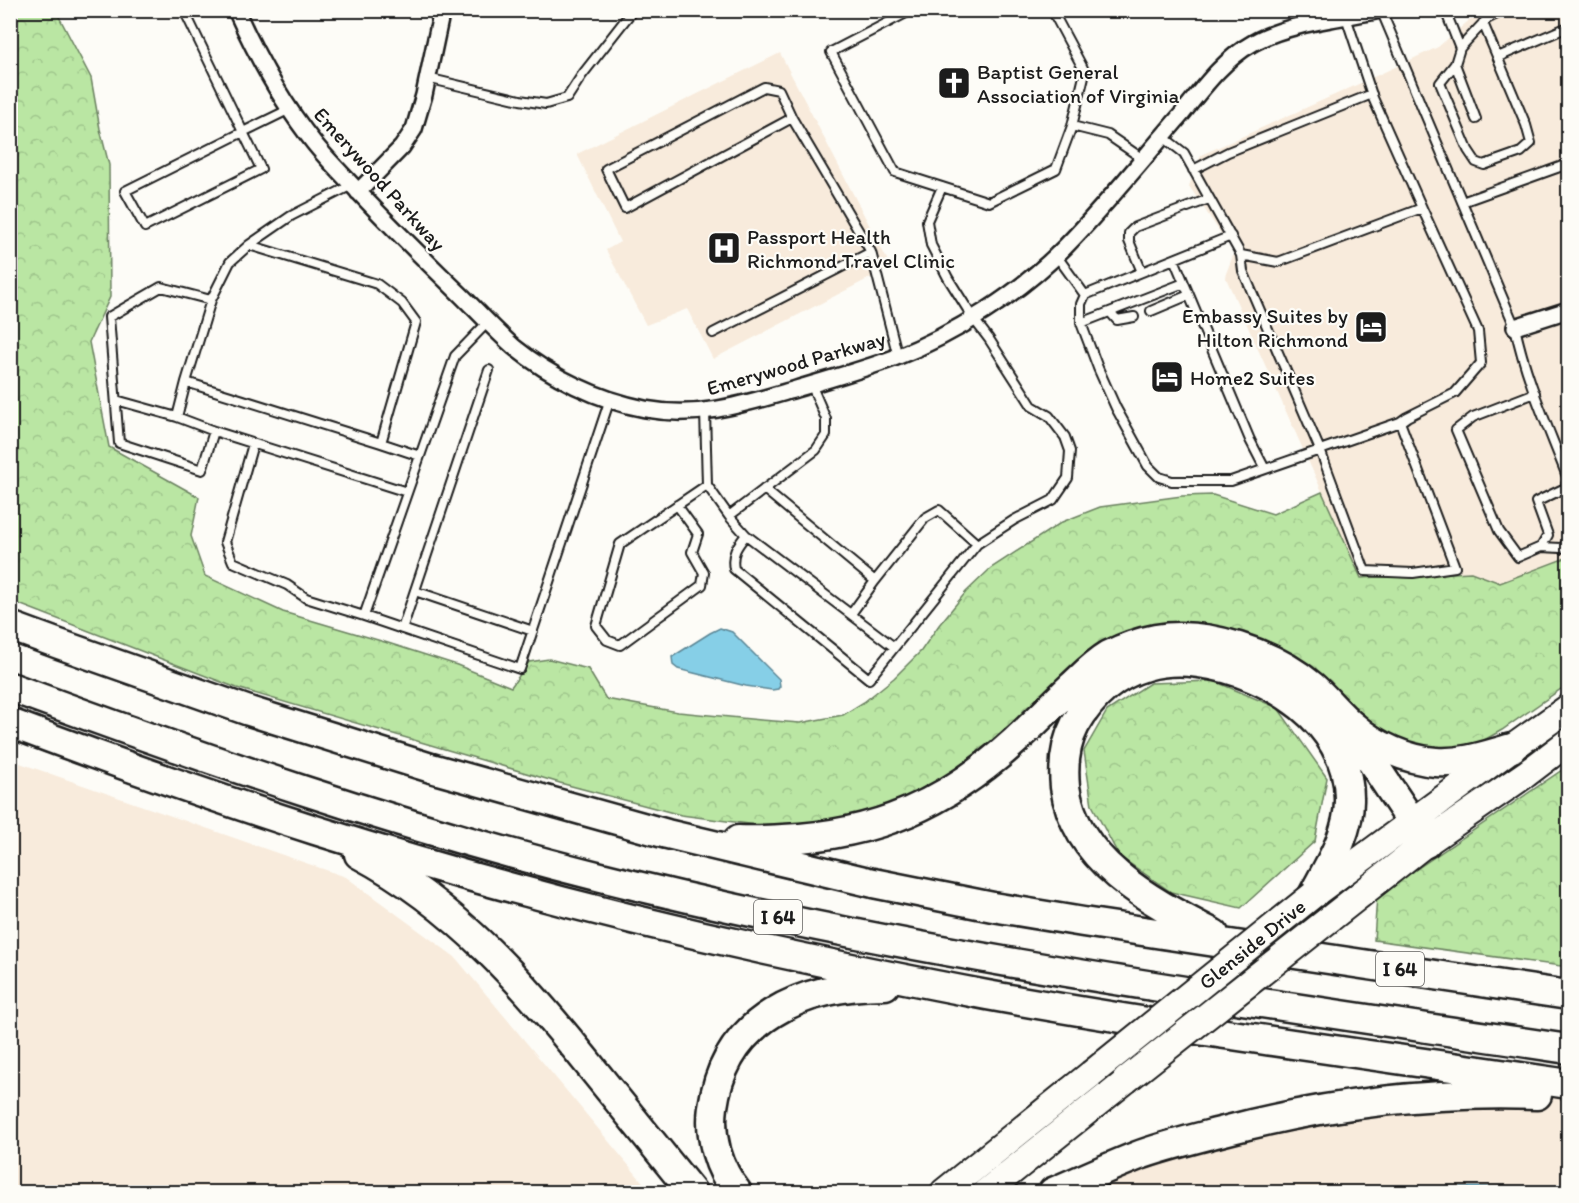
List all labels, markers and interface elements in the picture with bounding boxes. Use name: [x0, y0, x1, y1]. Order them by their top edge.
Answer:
place label: Baptist General Association of Virginia: [977, 59, 1180, 108]
church icon: Baptist General Association of Virginia: [936, 65, 972, 101]
street label: Emerywood Parkway: [309, 102, 451, 256]
place label: Passport Health Richmond Travel Clinic: [747, 224, 955, 273]
hospital icon: Passport Health Richmond Travel Clinic: [706, 230, 742, 266]
place label: Embassy Suites by Hilton Richmond: [1182, 303, 1348, 352]
hotel icon: Embassy Suites by Hilton Richmond: [1353, 309, 1389, 345]
street label: Emerywood Parkway: [704, 326, 888, 400]
hotel icon: Home2 Suites: [1149, 359, 1185, 395]
place label: Home2 Suites: [1190, 365, 1315, 390]
street label: Glenside Drive: [1194, 893, 1310, 995]
road number: I 64: [754, 900, 802, 934]
road number: I 64: [1376, 952, 1424, 986]

